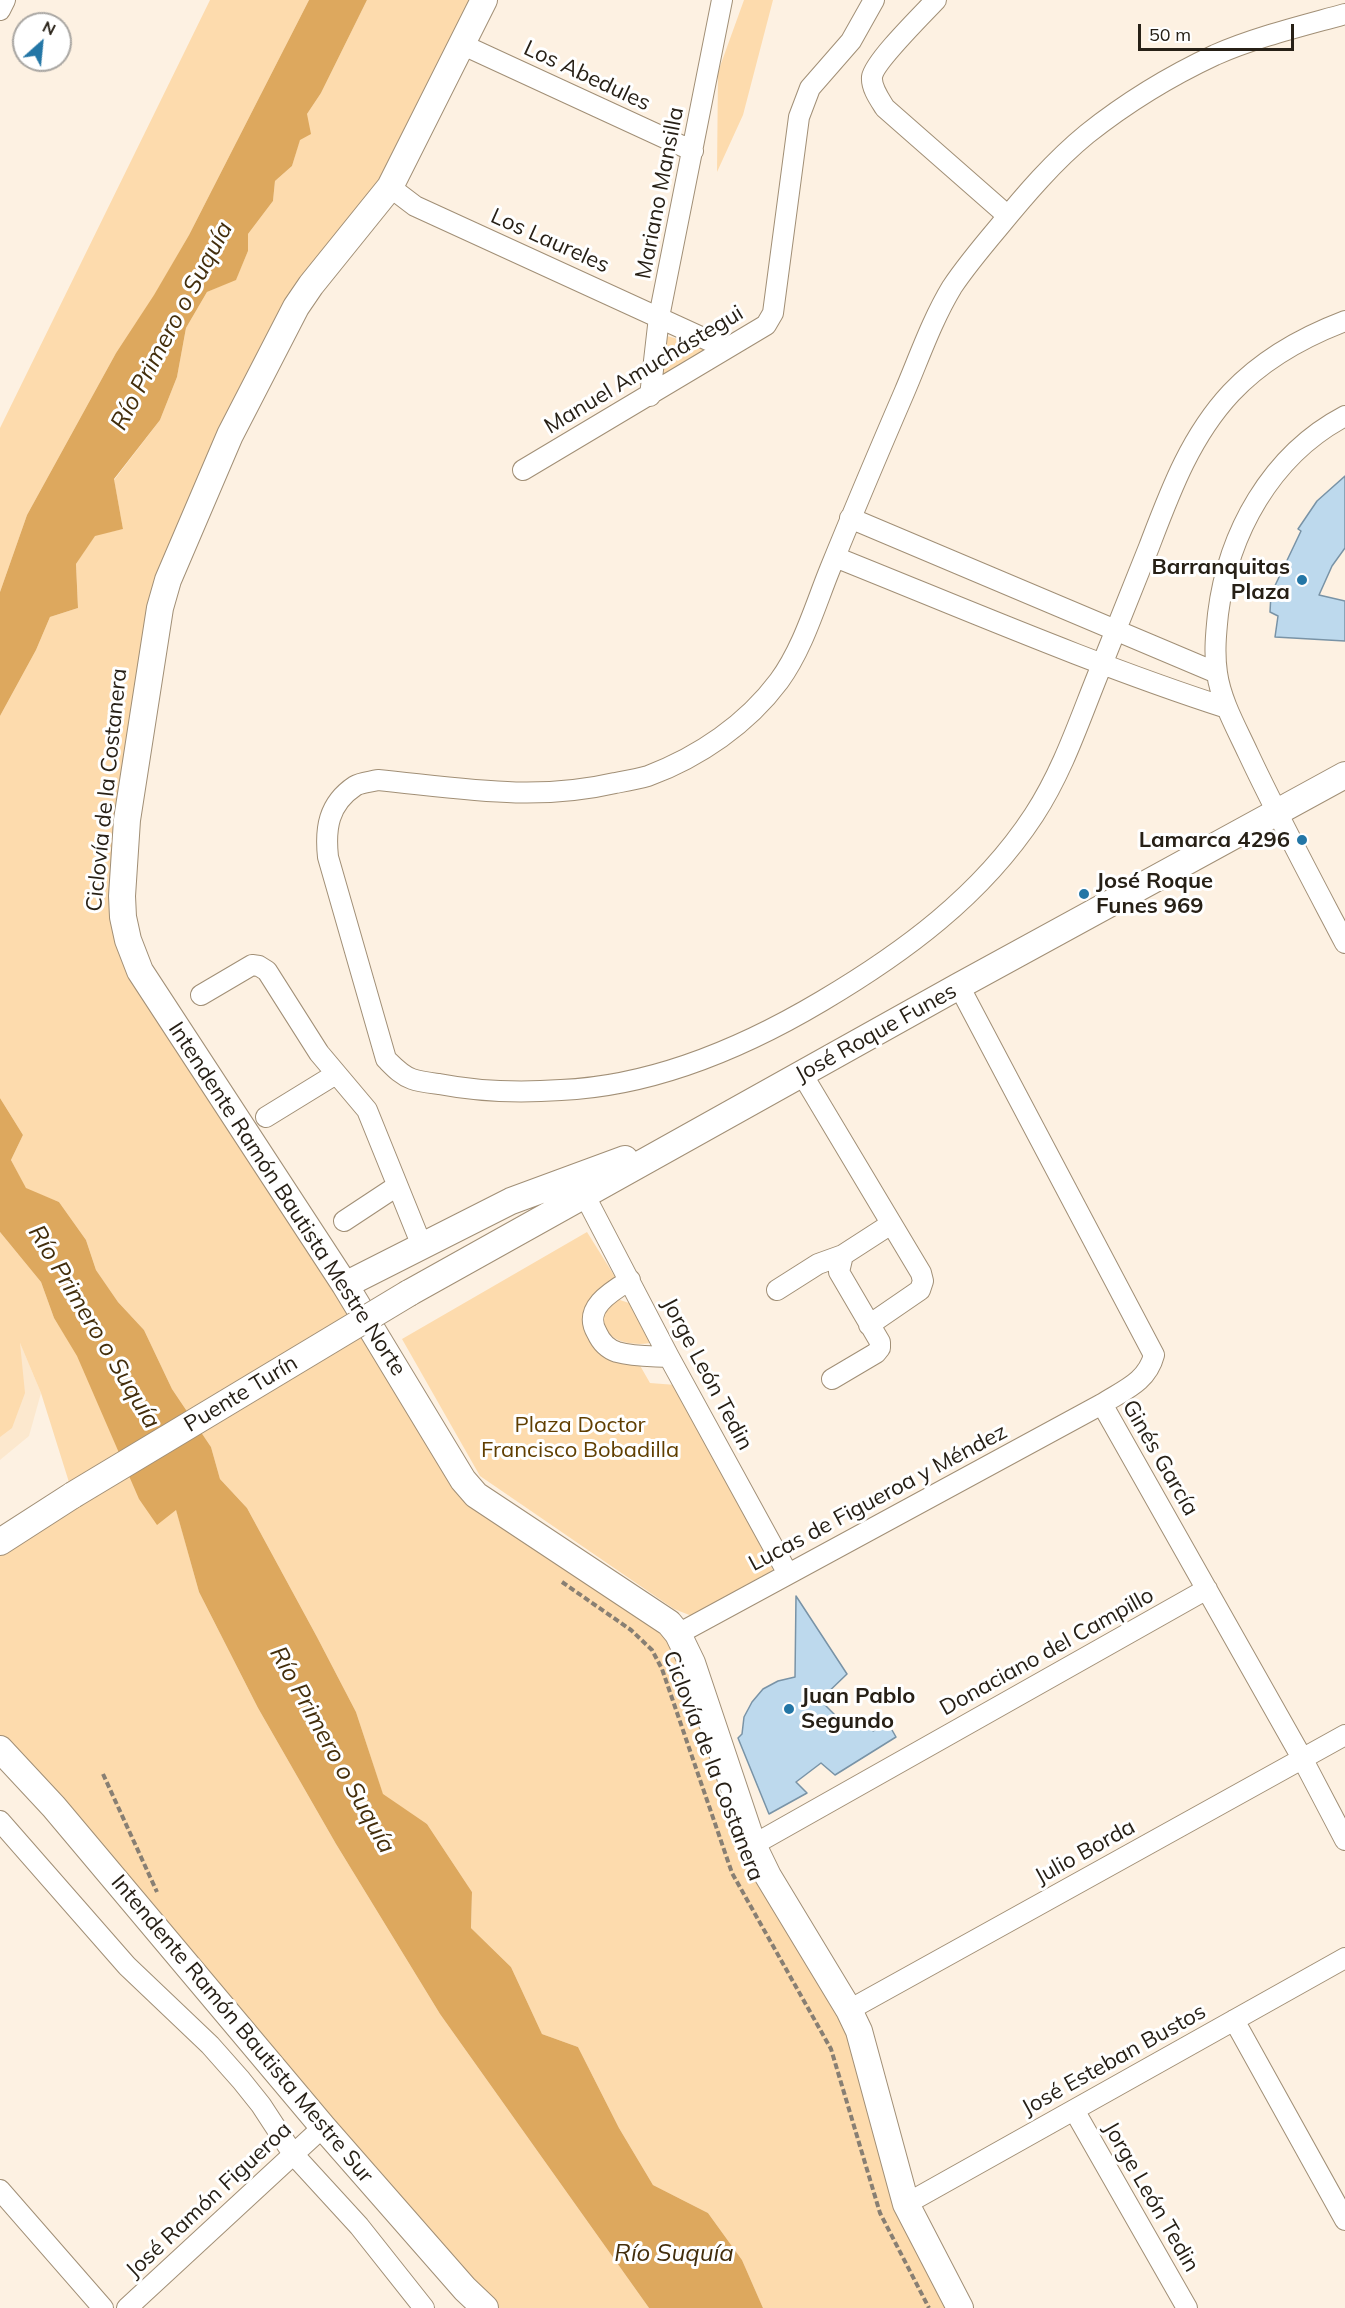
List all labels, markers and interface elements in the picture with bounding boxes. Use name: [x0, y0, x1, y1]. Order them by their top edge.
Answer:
north arrow: [12, 12, 72, 72]
scale bar: [1141, 12, 1297, 50]
text: N: [39, 16, 59, 39]
text: 50 m: [1149, 23, 1191, 46]
street label: Los Abedules: [520, 35, 654, 117]
street label: Mariano Mansilla: [630, 105, 690, 281]
street label: Los Laureles: [487, 203, 613, 279]
water label: Río Primero o Suquía: [105, 217, 239, 435]
street label: Manuel Amuchástegui: [540, 300, 748, 440]
place label: Barranquitas Plaza: [1152, 554, 1290, 606]
marker: Barranquitas Plaza: [1295, 573, 1309, 587]
street label: Ciclovía de la Costanera: [81, 667, 133, 913]
place label: Lamarca 4296: [1139, 827, 1290, 853]
marker: Lamarca 4296: [1295, 833, 1309, 847]
place label: José Roque Funes 969: [1096, 868, 1213, 920]
marker: José Roque Funes 969: [1077, 887, 1091, 901]
street label: José Roque Funes: [791, 978, 961, 1088]
street label: Intendente Ramón Bautista Mestre Norte: [162, 1017, 412, 1381]
water label: Río Primero o Suquía: [22, 1220, 166, 1434]
street label: Jorge León Tedin: [656, 1293, 758, 1455]
street label: Puente Turín: [180, 1350, 302, 1438]
street label: Ginés García: [1116, 1395, 1204, 1521]
park label: Plaza Doctor Francisco Bobadilla: [481, 1412, 679, 1464]
street label: Lucas de Figueroa y Méndez: [744, 1419, 1012, 1577]
street label: Donaciano del Campillo: [935, 1582, 1159, 1722]
water label: Río Primero o Suquía: [263, 1642, 401, 1858]
street label: Ciclovía de la Costanera: [657, 1647, 769, 1885]
place label: Juan Pablo Segundo: [801, 1683, 915, 1735]
marker: Juan Pablo Segundo: [782, 1702, 796, 1716]
street label: Julio Borda: [1030, 1814, 1140, 1890]
street label: Intendente Ramón Bautista Mestre Sur: [105, 1870, 379, 2188]
street label: José Esteban Bustos: [1017, 1998, 1211, 2122]
street label: José Ramón Figueroa: [121, 2117, 297, 2283]
street label: Jorge León Tedin: [1097, 2117, 1205, 2277]
water label: Río Suquía: [614, 2240, 734, 2268]

